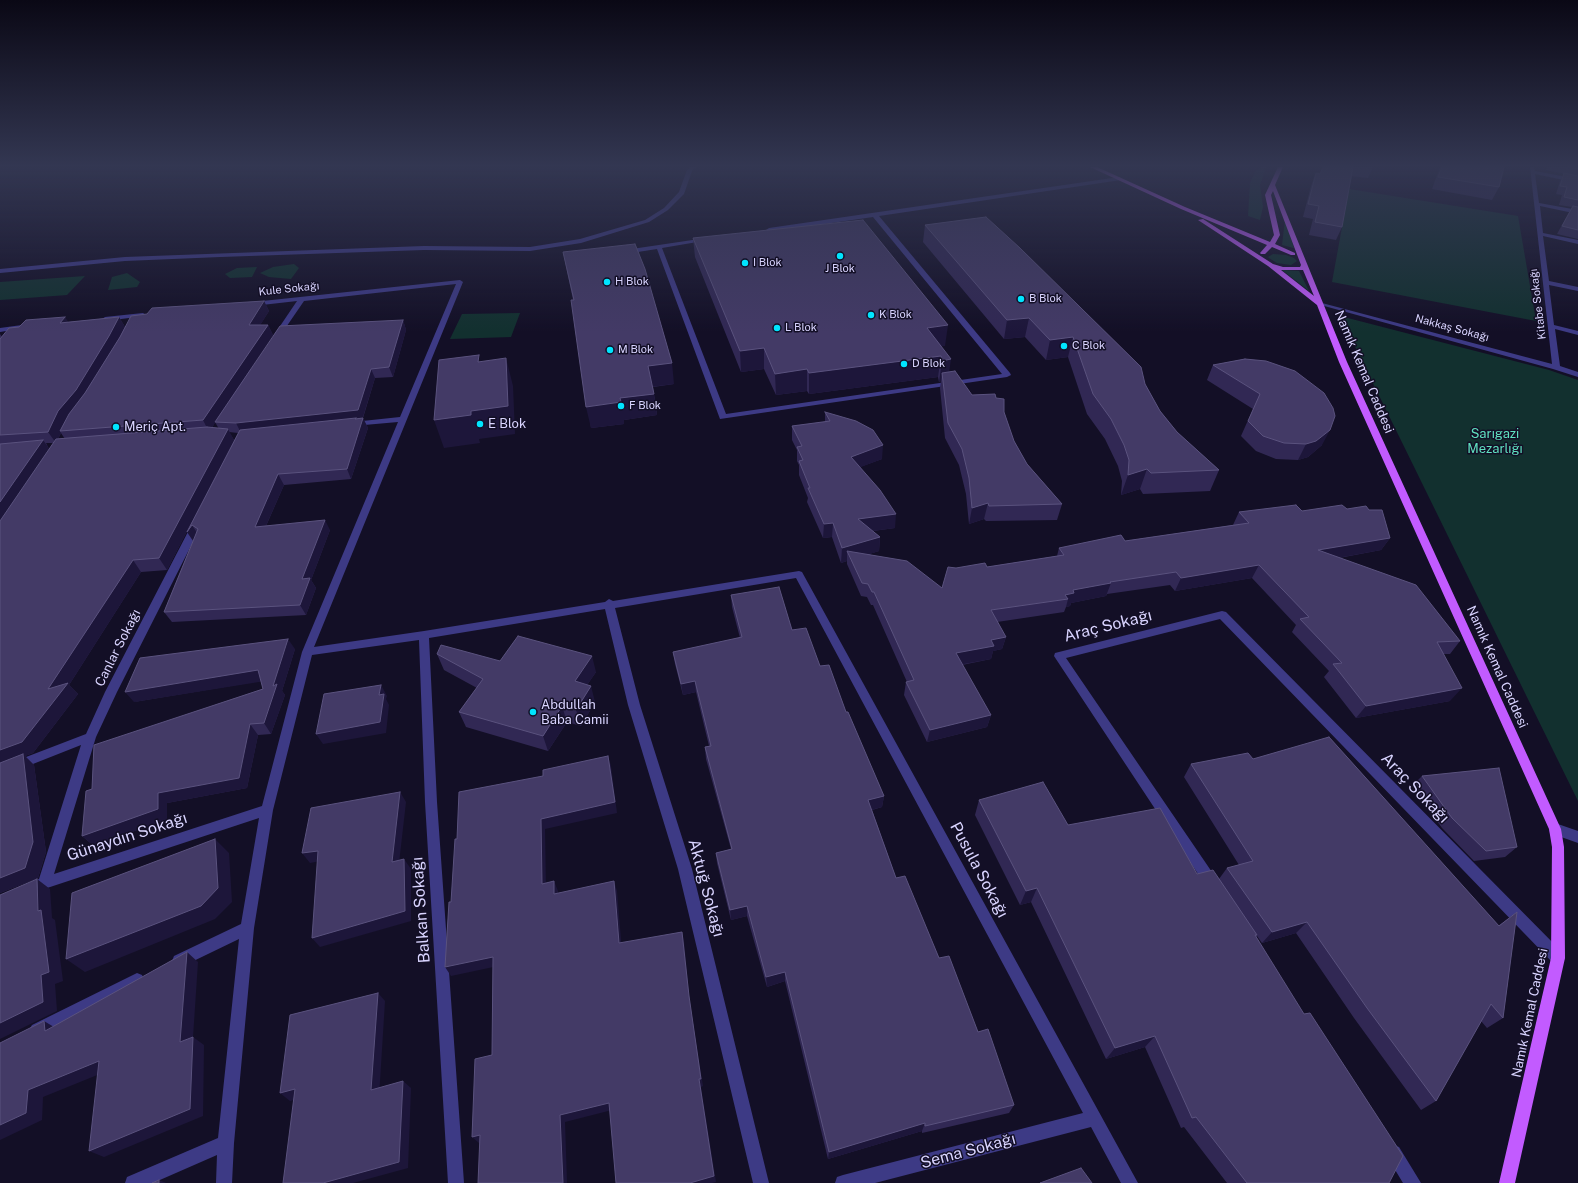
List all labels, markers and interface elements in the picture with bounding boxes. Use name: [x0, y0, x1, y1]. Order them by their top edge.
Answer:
marker: J Blok: [835, 251, 845, 261]
place label: I Blok: [753, 256, 782, 270]
marker: I Blok: [740, 258, 750, 268]
place label: J Blok: [825, 262, 855, 276]
street label: Kitabe Sokağı: [1527, 268, 1549, 340]
place label: H Blok: [615, 275, 649, 289]
marker: H Blok: [602, 277, 612, 287]
street label: Kule Sokağı: [258, 279, 320, 299]
place label: B Blok: [1029, 292, 1062, 306]
marker: B Blok: [1016, 294, 1026, 304]
place label: K Blok: [879, 308, 912, 322]
street label: Namık Kemal Caddesi: [1331, 308, 1397, 436]
marker: K Blok: [866, 310, 876, 320]
street label: Nakkaş Sokağı: [1414, 312, 1490, 344]
place label: L Blok: [785, 321, 817, 335]
marker: L Blok: [772, 323, 782, 333]
place label: C Blok: [1072, 339, 1105, 353]
marker: C Blok: [1059, 341, 1069, 351]
place label: M Blok: [618, 343, 653, 357]
marker: M Blok: [605, 345, 615, 355]
place label: D Blok: [912, 357, 945, 371]
marker: D Blok: [899, 359, 909, 369]
place label: F Blok: [629, 399, 661, 413]
marker: F Blok: [616, 401, 626, 411]
place label: E Blok: [488, 416, 526, 432]
place label: Meriç Apt.: [124, 419, 186, 435]
marker: E Blok: [475, 419, 485, 429]
marker: Meriç Apt.: [111, 422, 121, 432]
park label: Sarıgazi Mezarlığı: [1467, 426, 1523, 457]
street label: Namık Kemal Caddesi: [1463, 604, 1531, 730]
street label: Araç Sokağı: [1062, 606, 1154, 646]
street label: Canlar Sokağı: [92, 607, 144, 689]
place label: Abdullah Baba Camii: [541, 697, 609, 728]
marker: Abdullah Baba Camii: [528, 707, 538, 717]
street label: Araç Sokağı: [1377, 749, 1453, 827]
street label: Günaydın Sokağı: [64, 809, 190, 865]
street label: Pusula Sokağı: [946, 819, 1012, 921]
street label: Aktuğ Sokağı: [684, 837, 728, 939]
street label: Balkan Sokağı: [408, 856, 434, 964]
street label: Namık Kemal Caddesi: [1509, 947, 1551, 1079]
street label: Sema Sokağı: [918, 1129, 1018, 1173]

